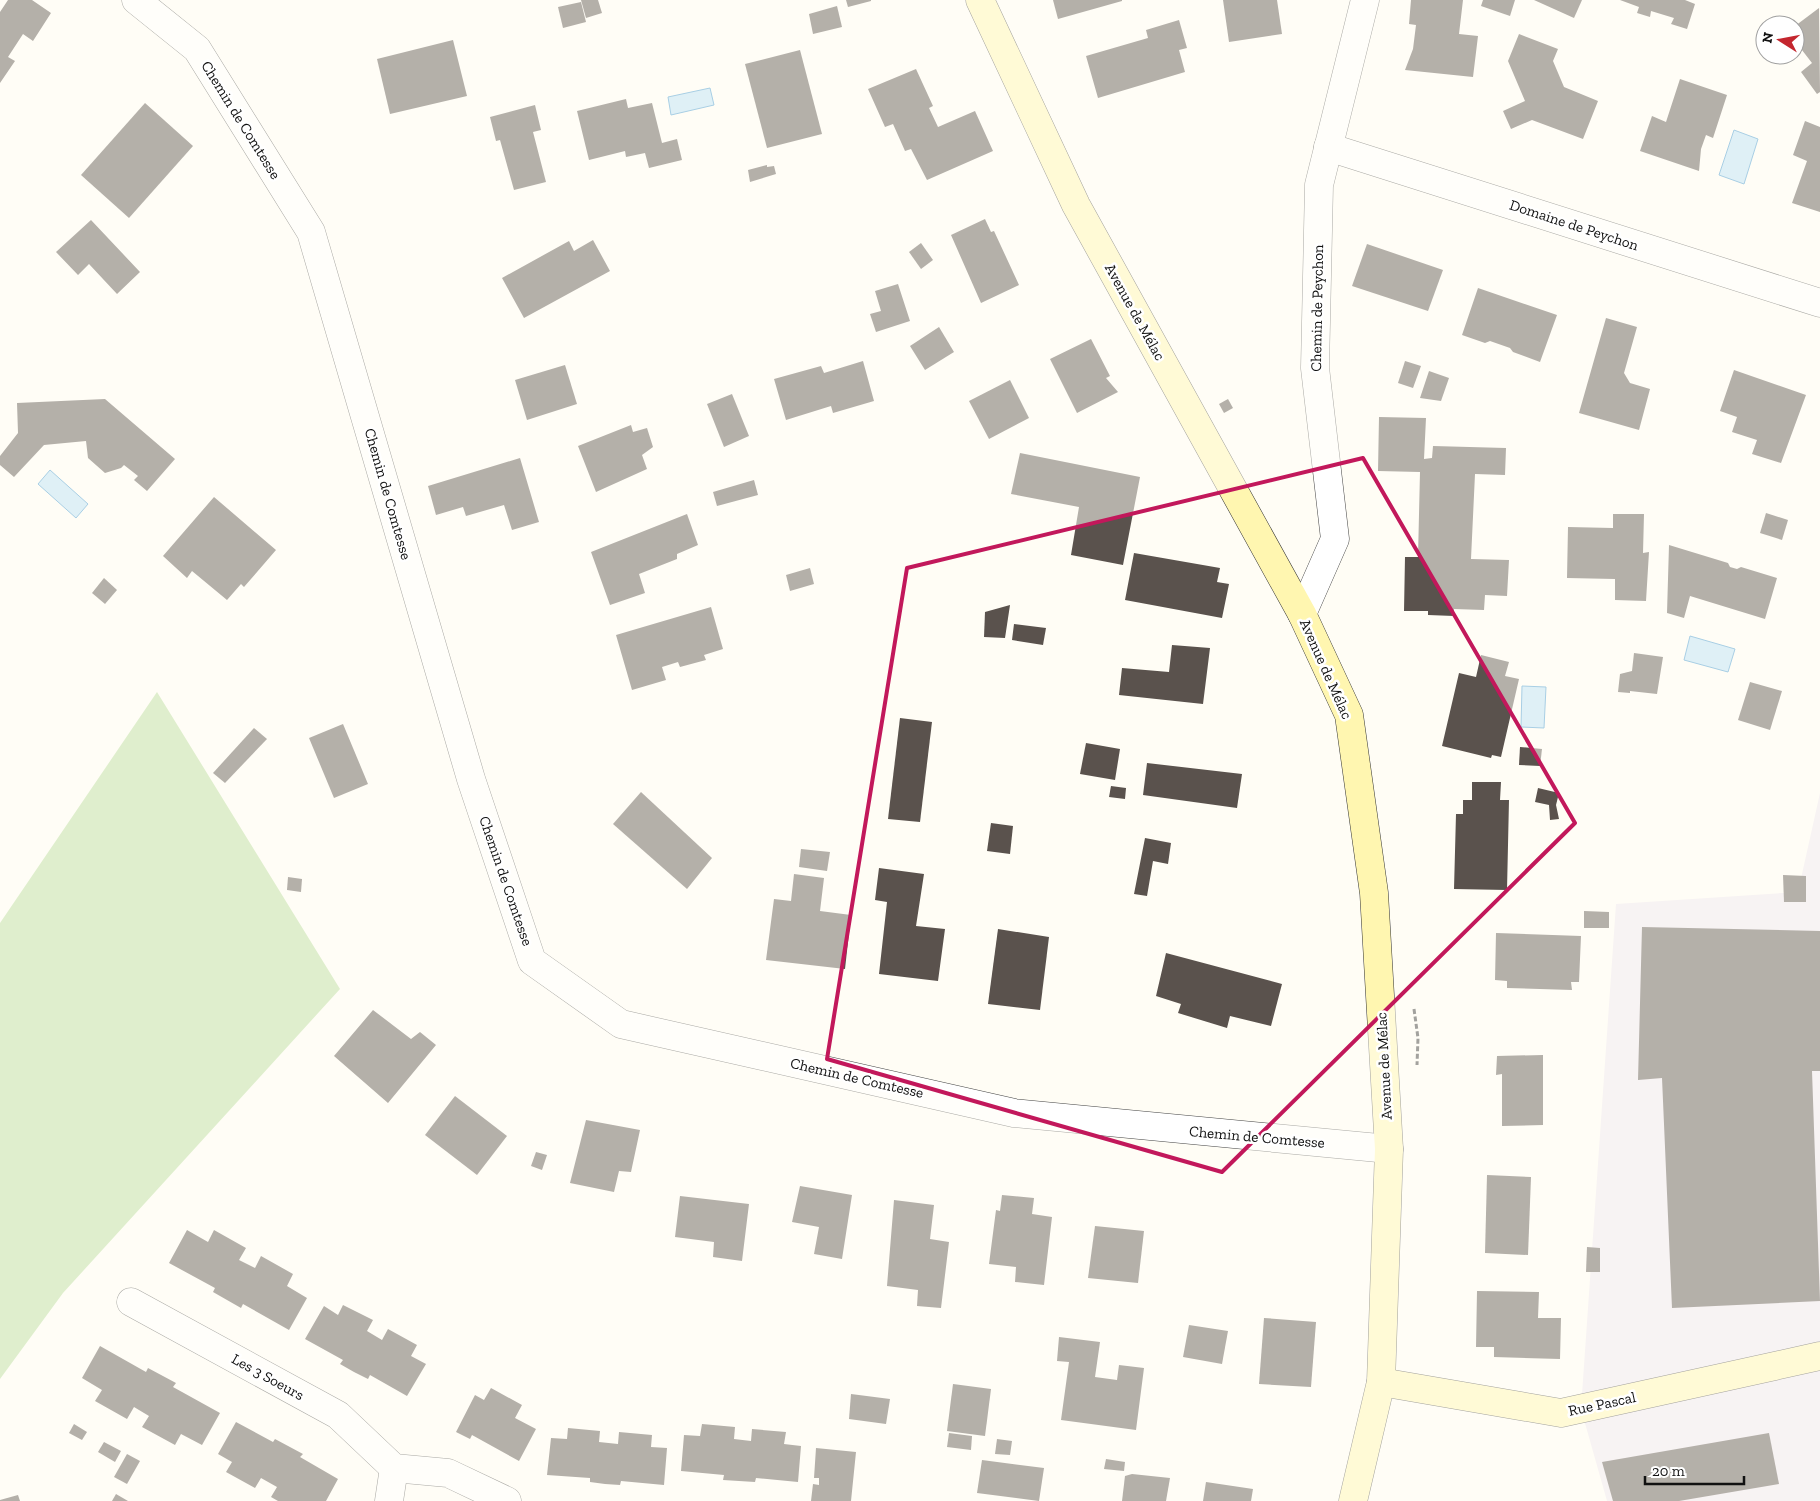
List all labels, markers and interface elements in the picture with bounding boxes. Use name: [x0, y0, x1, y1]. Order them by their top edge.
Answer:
north arrow: [1755, 15, 1805, 65]
text: N: [1758, 30, 1777, 44]
street label: Chemin de Comtesse: [197, 58, 285, 182]
street label: Domaine de Peychon: [1507, 196, 1641, 254]
street label: Chemin de Peychon: [1307, 244, 1327, 372]
street label: Avenue de Mélac: [1101, 261, 1169, 364]
street label: Chemin de Comtesse: [361, 426, 415, 562]
street label: Avenue de Mélac: [1296, 616, 1356, 722]
street label: Chemin de Comtesse: [475, 814, 537, 948]
street label: Avenue de Mélac: [1372, 1012, 1396, 1120]
street label: Chemin de Comtesse: [789, 1054, 925, 1102]
street label: Chemin de Comtesse: [1188, 1122, 1326, 1152]
street label: Les 3 Soeurs: [229, 1350, 307, 1404]
street label: Rue Pascal: [1567, 1388, 1637, 1420]
scale bar: [1645, 1454, 1744, 1486]
text: 20 m: [1652, 1462, 1685, 1480]

